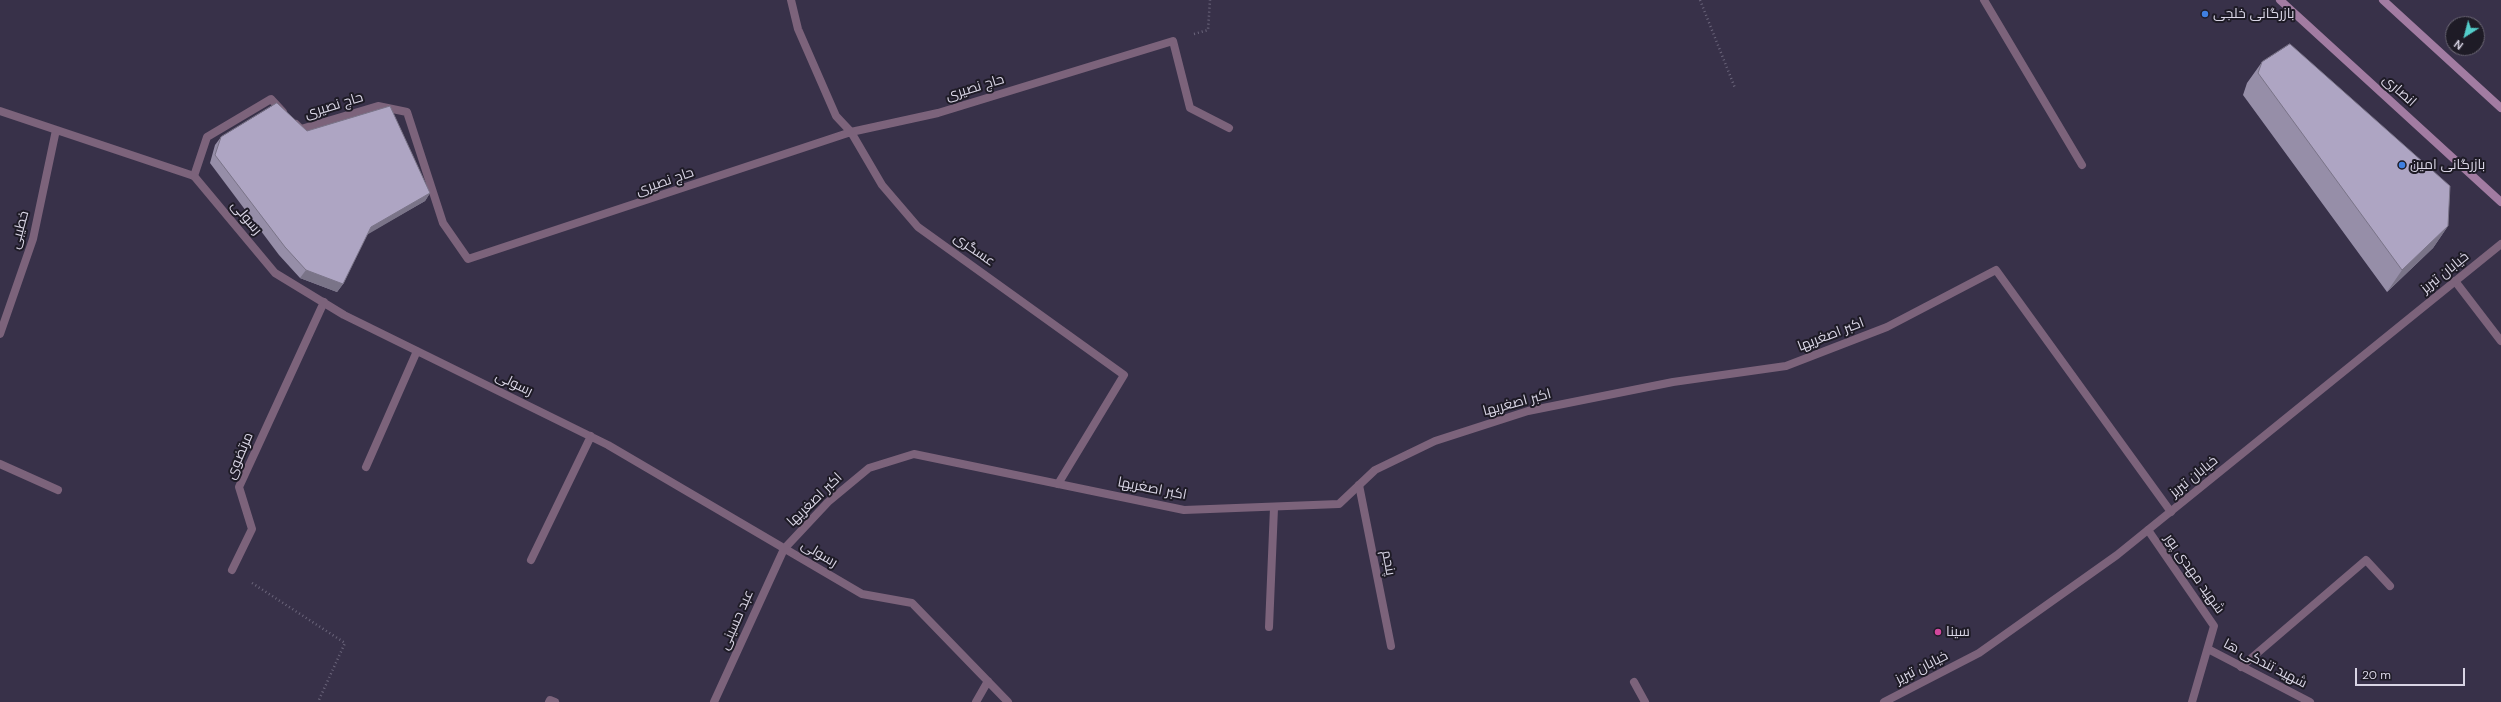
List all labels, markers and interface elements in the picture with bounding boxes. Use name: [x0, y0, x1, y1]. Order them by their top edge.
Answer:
place label: بازرگانی خلجی: [2213, 6, 2295, 22]
marker: بازرگانی خلجی: [2200, 9, 2210, 19]
north arrow: [2445, 16, 2485, 56]
text: N: [2451, 37, 2466, 53]
street label: حاج نصیری: [944, 71, 1006, 105]
street label: انصاری: [2379, 71, 2419, 111]
street label: حاج نصیری: [303, 89, 365, 123]
place label: بازرگانی امین: [2410, 157, 2485, 173]
marker: بازرگانی امین: [2397, 160, 2407, 170]
street label: حاج نصیری: [634, 164, 696, 200]
street label: رسولی: [227, 197, 265, 239]
street label: خطیبی: [7, 209, 33, 251]
street label: عسگری: [950, 230, 998, 270]
street label: خیابان تبریز: [2418, 249, 2472, 297]
street label: اکبر اصغریها: [1795, 315, 1867, 355]
street label: رسولی: [493, 368, 535, 400]
street label: اکبر اصغریها: [1481, 386, 1553, 420]
street label: مرتضوی: [223, 430, 257, 482]
street label: خیابان تبریز: [2167, 453, 2221, 501]
street label: اکبر اصغریها: [784, 470, 846, 530]
street label: اکبر اصغریها: [1116, 474, 1188, 504]
street label: شهید مهدی پور: [2160, 531, 2228, 617]
street label: رسولی: [798, 537, 840, 571]
street label: پنجم: [1377, 549, 1399, 577]
street label: عبد حسینی: [716, 587, 758, 653]
place label: سینا: [1946, 624, 1970, 640]
marker: سینا: [1933, 627, 1943, 637]
street label: شهید تندکی ها: [2220, 636, 2310, 692]
street label: خیابان تبریز: [1893, 648, 1951, 688]
scale bar: [2357, 660, 2467, 686]
text: 20 m: [2362, 667, 2391, 683]

